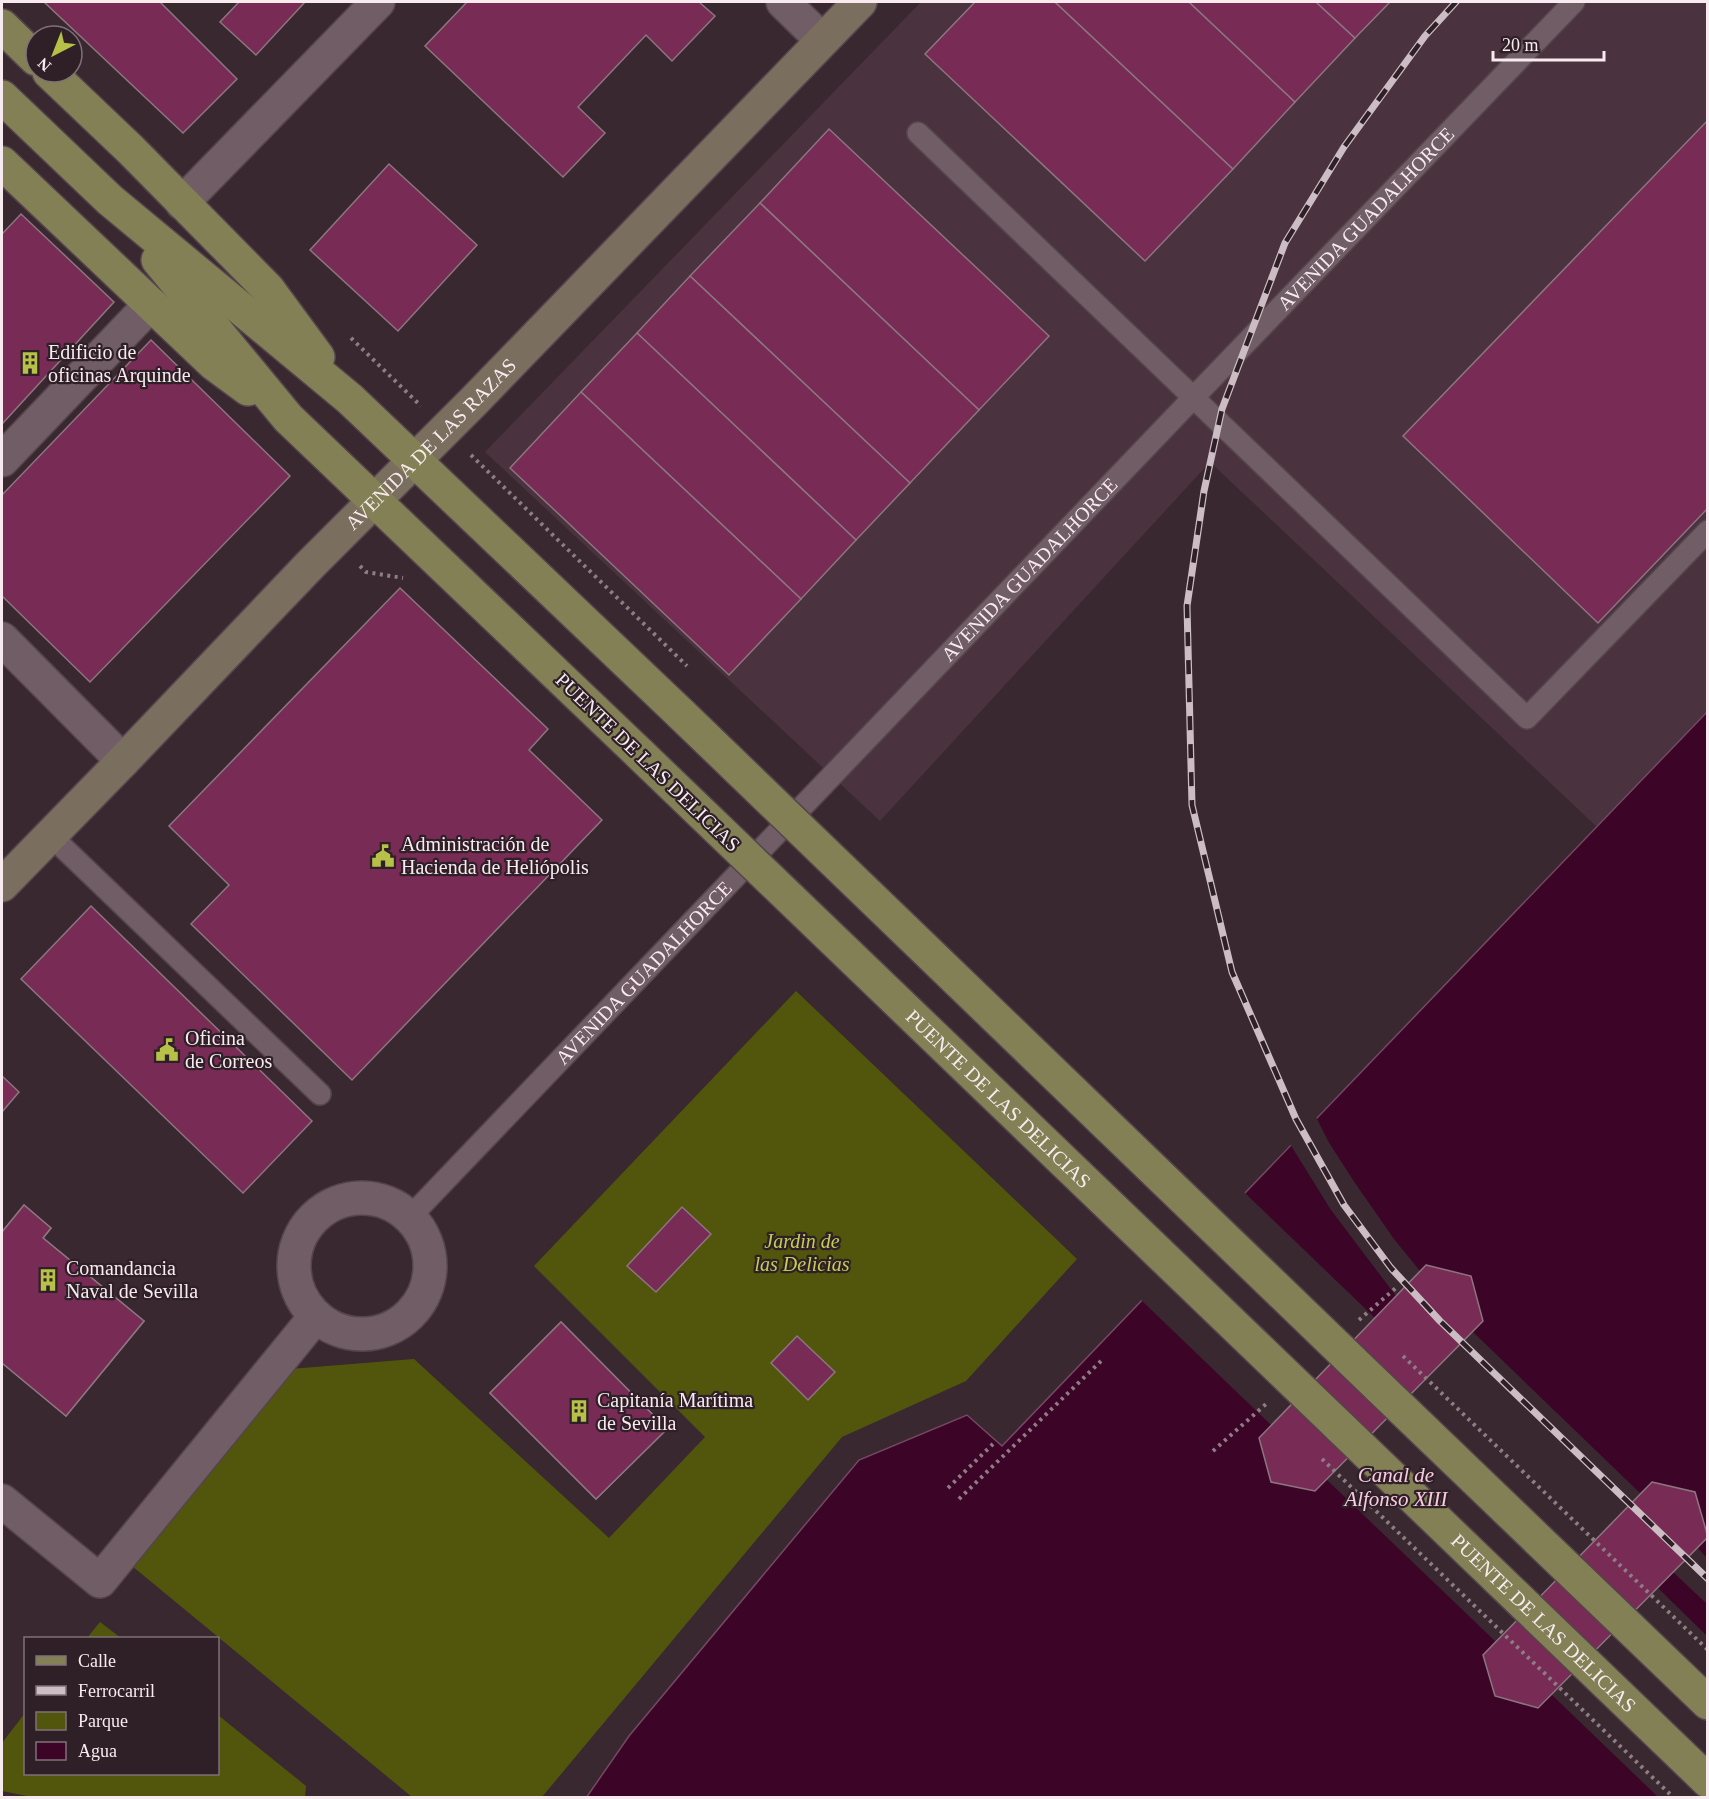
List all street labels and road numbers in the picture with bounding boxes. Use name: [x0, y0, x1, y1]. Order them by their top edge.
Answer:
street label: AVENIDA GUADALHORCE: [1273, 123, 1458, 314]
street label: AVENIDA DE LAS RAZAS: [341, 354, 520, 534]
street label: AVENIDA GUADALHORCE: [937, 473, 1122, 665]
street label: PUENTE DE LAS DELICIAS: [551, 668, 745, 856]
street label: AVENIDA GUADALHORCE: [551, 877, 736, 1069]
street label: PUENTE DE LAS DELICIAS: [902, 1005, 1095, 1192]
street label: PUENTE DE LAS DELICIAS: [1447, 1529, 1640, 1717]

